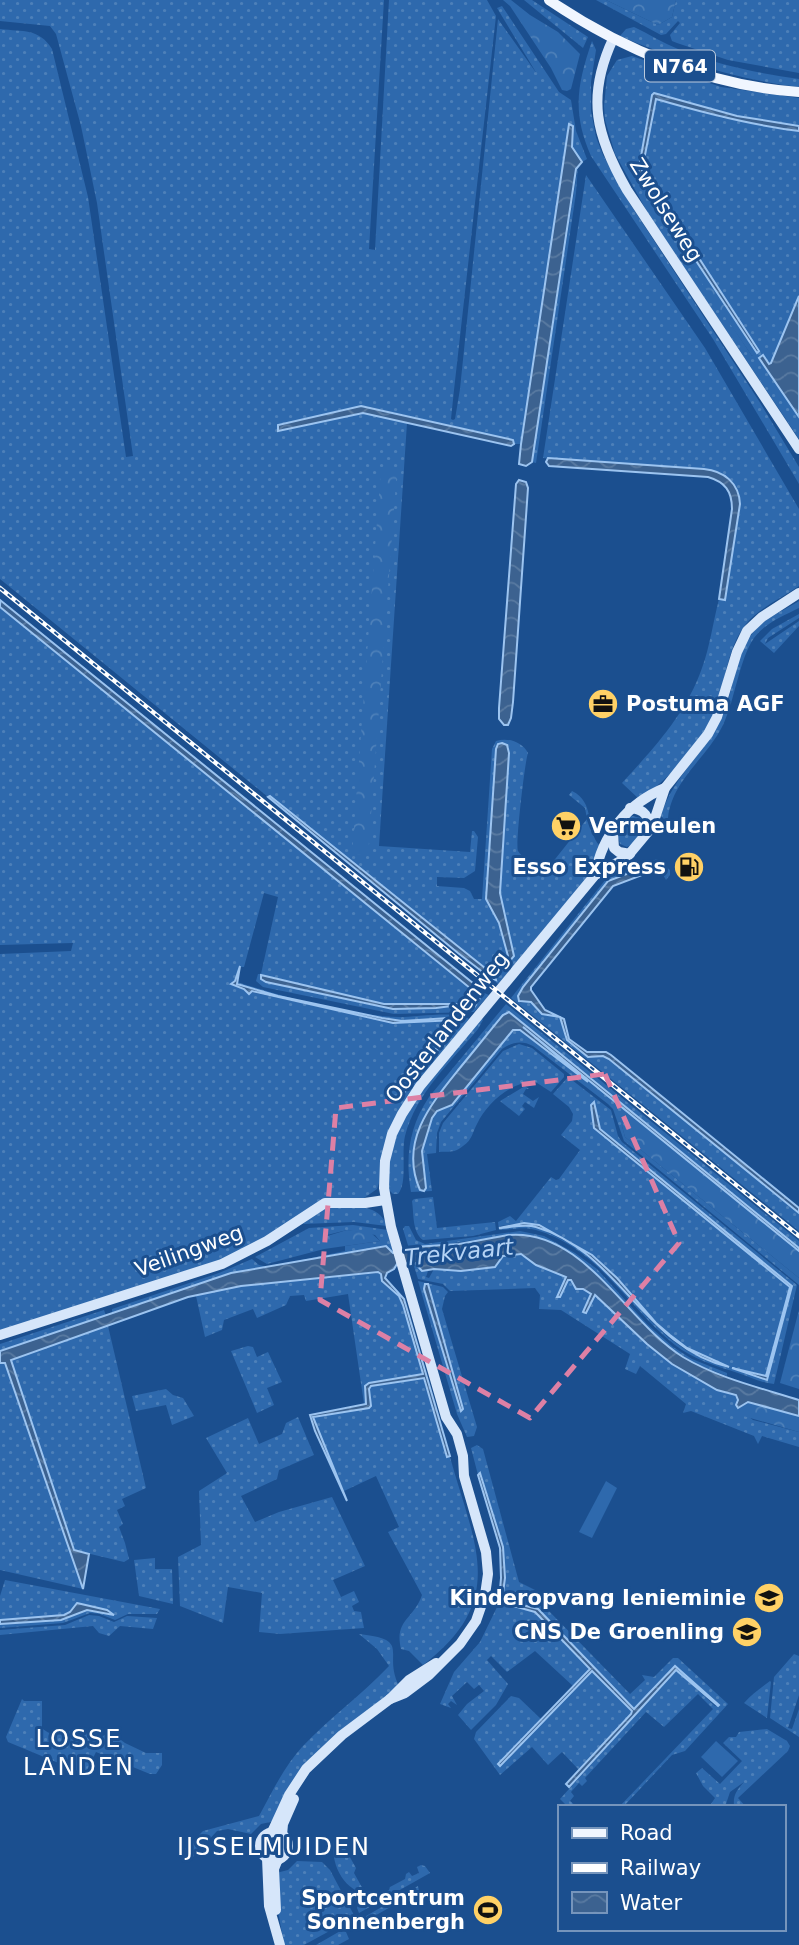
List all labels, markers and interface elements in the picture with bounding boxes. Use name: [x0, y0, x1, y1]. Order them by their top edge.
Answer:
road number: N764: [645, 50, 715, 82]
street label: Zwolseweg: [625, 154, 707, 266]
office icon: Postuma AGF: [586, 687, 620, 721]
place label: Postuma AGF: [626, 692, 785, 716]
supermarket icon: Vermeulen: [549, 809, 583, 843]
place label: Vermeulen: [589, 814, 716, 838]
fuel station icon: Esso Express: [672, 850, 706, 884]
place label: Esso Express: [512, 855, 666, 879]
street label: Oosterlandenweg: [381, 947, 513, 1107]
street label: Veilingweg: [132, 1220, 246, 1282]
water label: Trekvaart: [403, 1233, 516, 1271]
school or university icon: Kinderopvang Ienieminie: [752, 1581, 786, 1615]
place label: Kinderopvang Ienieminie: [449, 1586, 746, 1610]
school or university icon: CNS De Groenling: [730, 1615, 764, 1649]
place label: CNS De Groenling: [514, 1620, 724, 1644]
district label: LOSSE LANDEN: [23, 1725, 135, 1781]
legend: [558, 1805, 785, 1931]
text: Road: [620, 1821, 673, 1845]
district label: IJSSELMUIDEN: [177, 1833, 371, 1861]
text: Railway: [620, 1856, 701, 1880]
place label: Sportcentrum Sonnenbergh: [301, 1886, 465, 1934]
text: Water: [620, 1891, 682, 1915]
sports icon: Sportcentrum Sonnenbergh: [471, 1893, 505, 1927]

